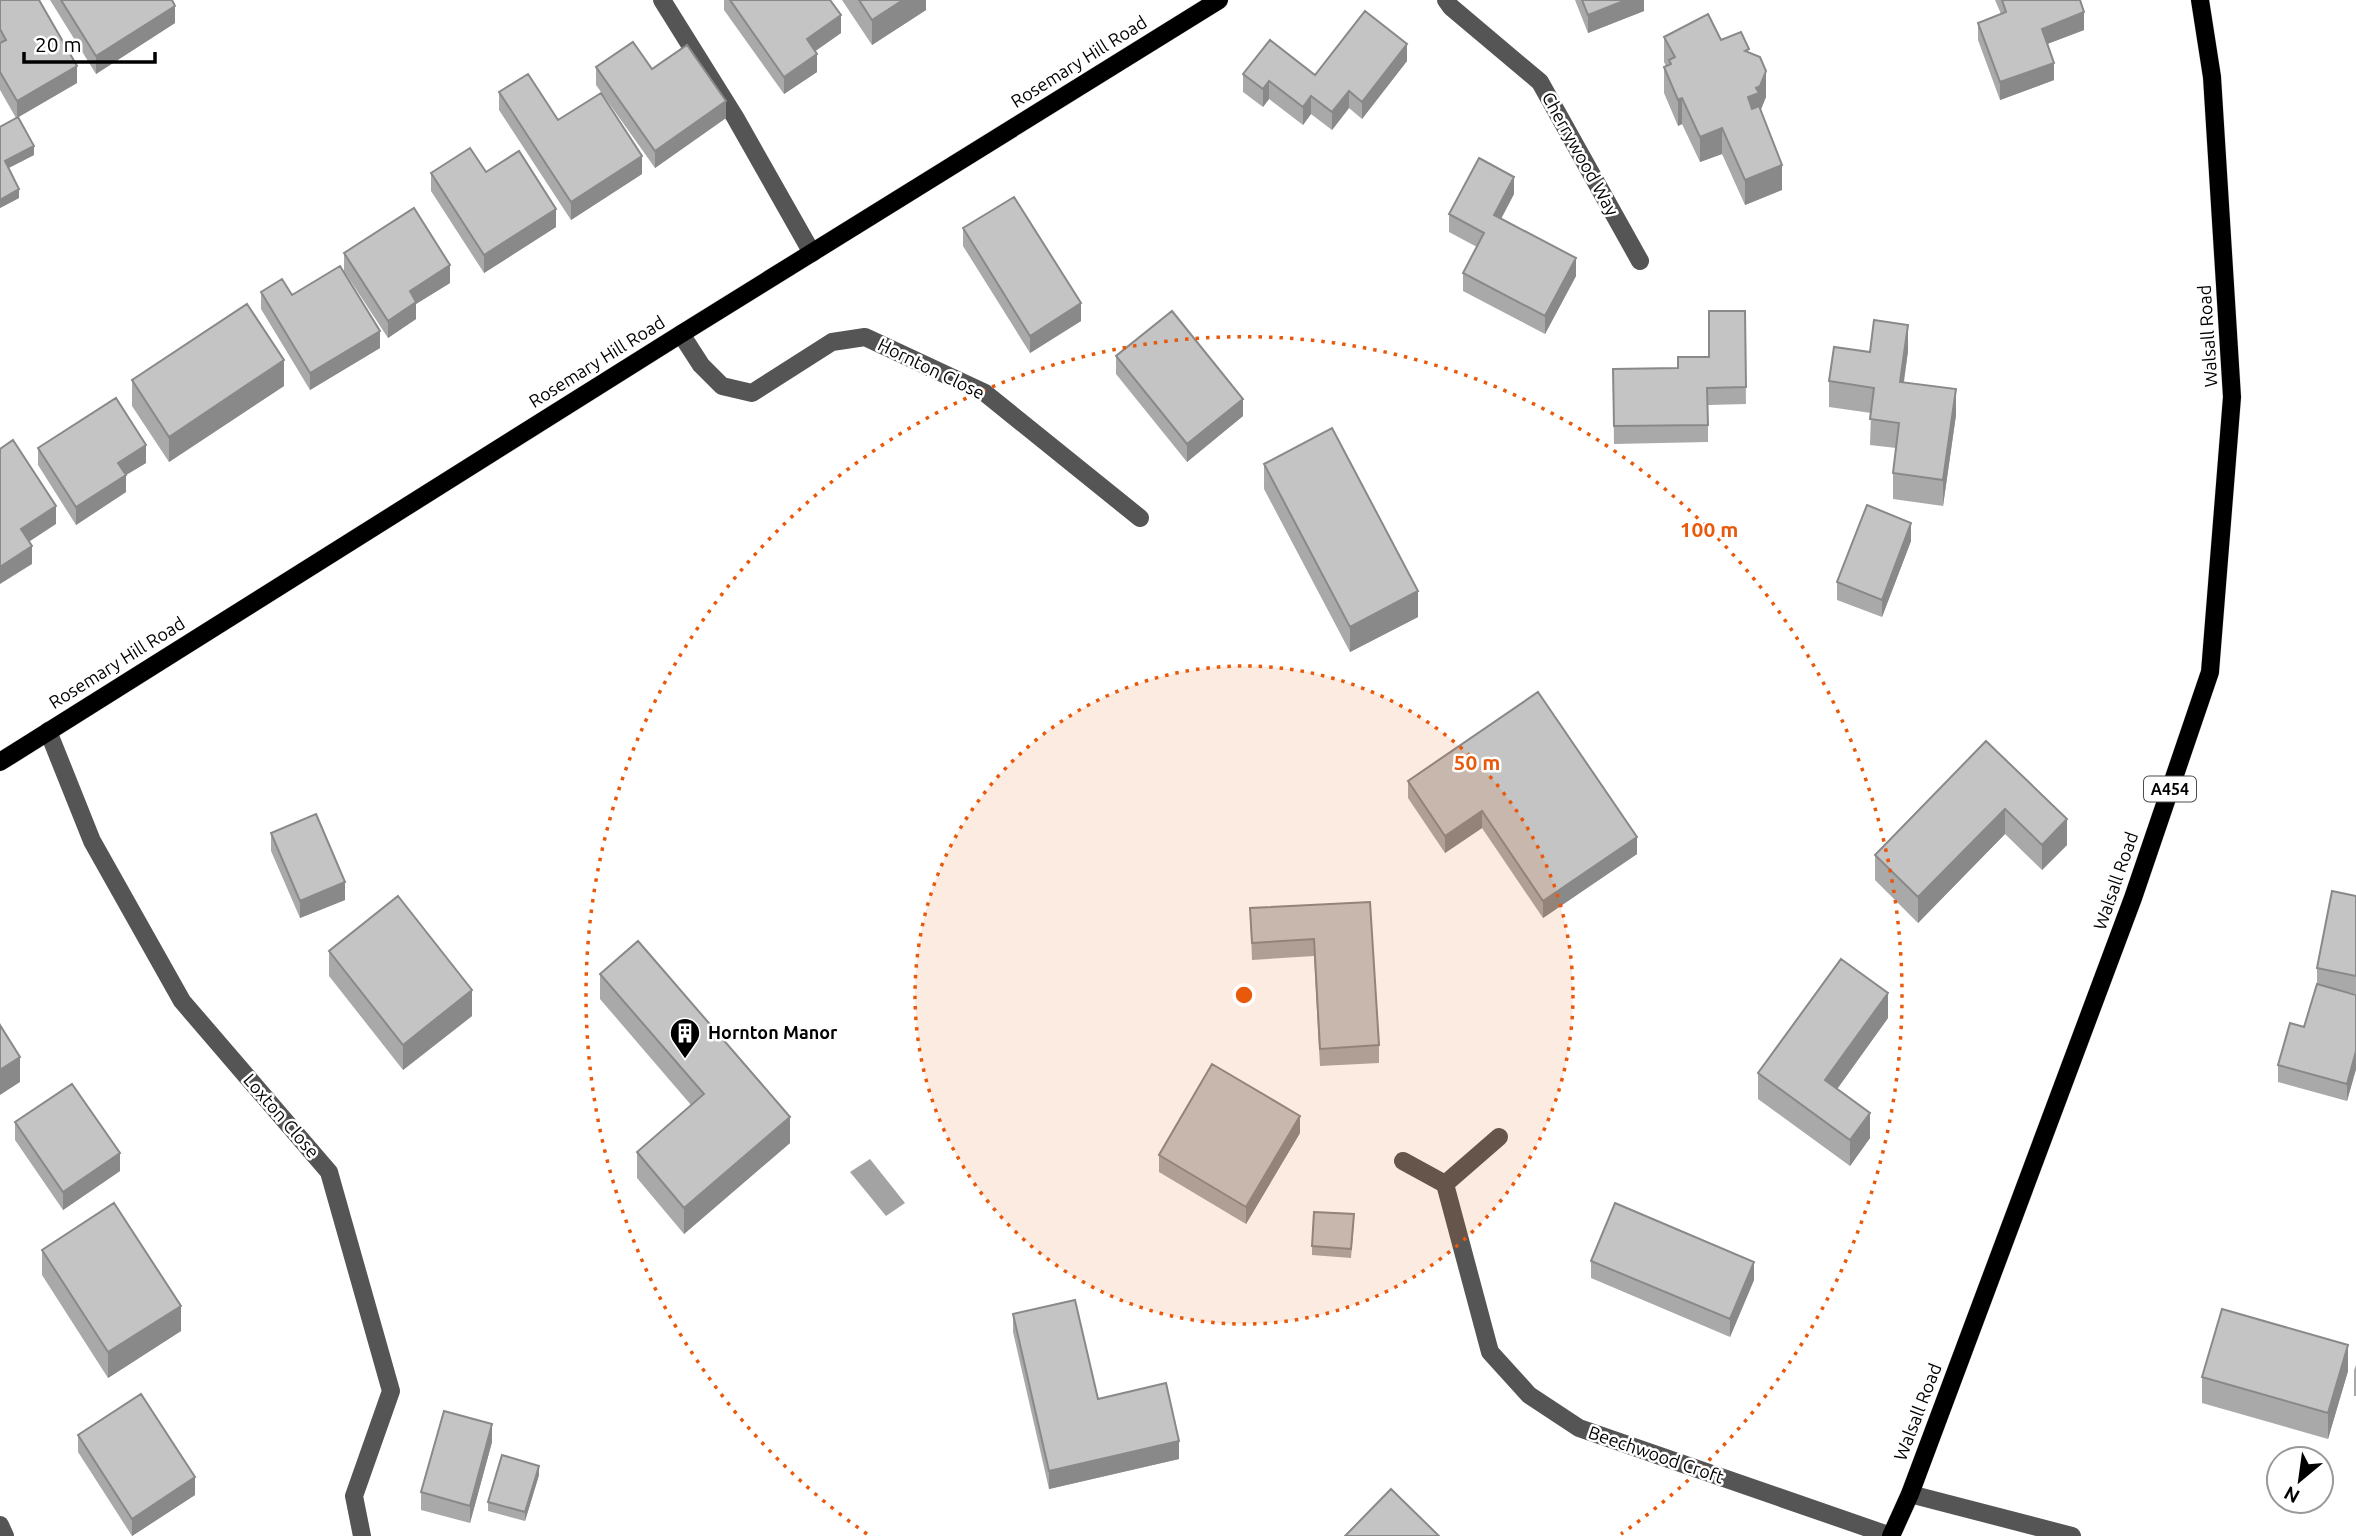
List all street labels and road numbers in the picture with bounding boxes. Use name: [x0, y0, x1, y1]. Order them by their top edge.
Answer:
street label: Rosemary Hill Road: [1007, 11, 1150, 111]
street label: Cherrywood Way: [1539, 88, 1623, 219]
street label: Walsall Road: [2193, 284, 2221, 388]
street label: Rosemary Hill Road: [525, 311, 668, 411]
street label: Hornton Close: [875, 334, 988, 403]
street label: Rosemary Hill Road: [45, 612, 188, 712]
road number: A454: [2144, 776, 2196, 802]
street label: Walsall Road: [2089, 829, 2141, 932]
street label: Loxton Close: [240, 1069, 324, 1161]
street label: Walsall Road: [1889, 1360, 1945, 1463]
street label: Beechwood Croft: [1586, 1421, 1727, 1487]

